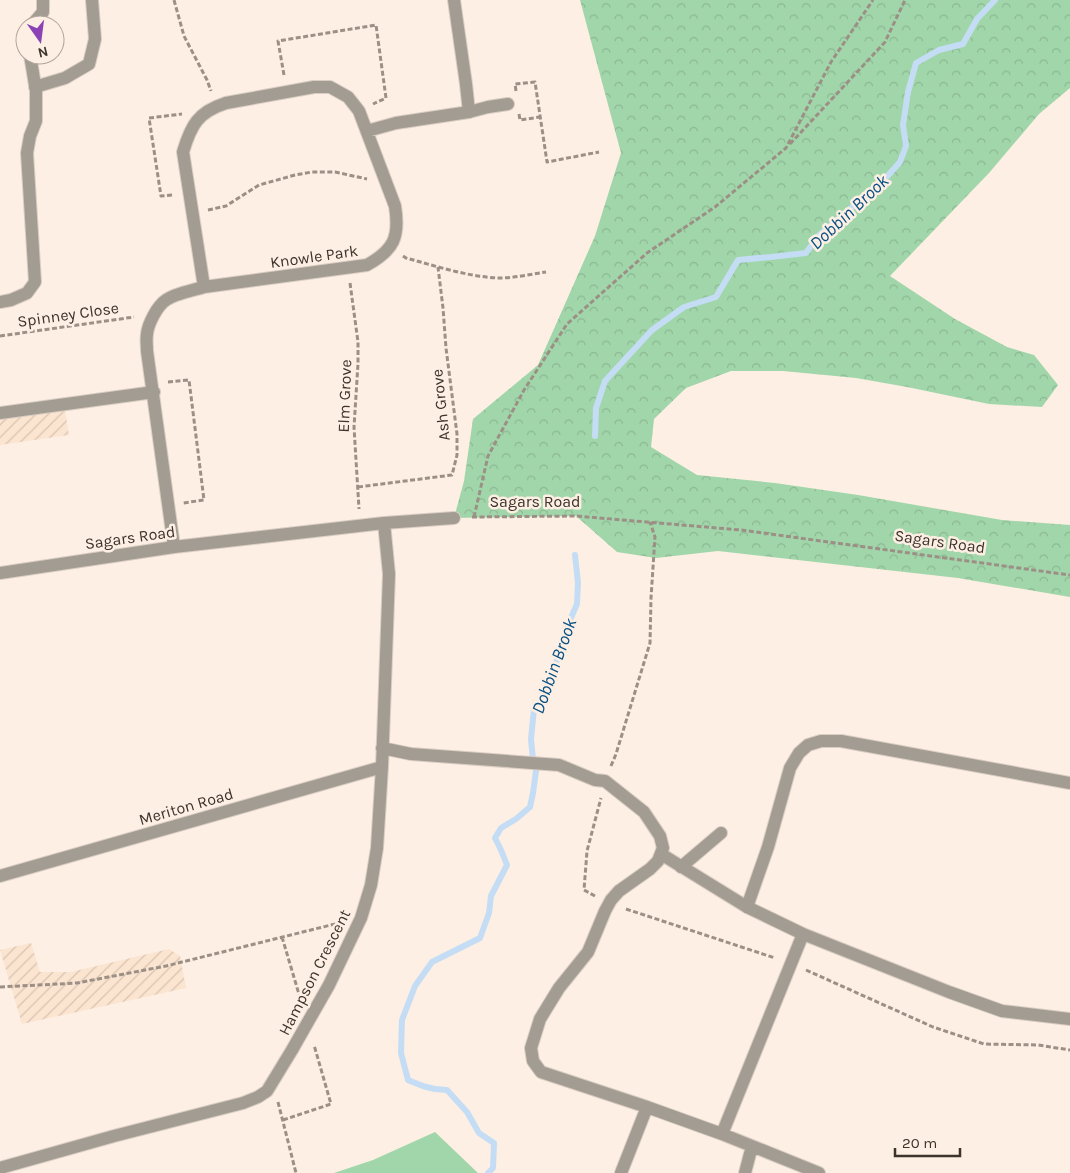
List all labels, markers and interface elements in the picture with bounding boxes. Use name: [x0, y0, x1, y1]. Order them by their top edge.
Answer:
north arrow: [15, 15, 65, 65]
text: N: [36, 43, 50, 62]
water label: Dobbin Brook: [805, 169, 894, 254]
street label: Knowle Park: [269, 241, 359, 272]
street label: Spinney Close: [16, 298, 120, 331]
street label: Elm Grove: [334, 359, 355, 433]
street label: Ash Grove: [427, 368, 454, 442]
street label: Sagars Road: [489, 492, 581, 511]
street label: Sagars Road: [84, 522, 177, 553]
street label: Sagars Road: [893, 526, 986, 557]
water label: Dobbin Brook: [527, 614, 582, 717]
street label: Meriton Road: [137, 784, 236, 829]
street label: Hampson Crescent: [274, 906, 354, 1038]
scale bar: [895, 1126, 960, 1158]
text: 20 m: [902, 1134, 937, 1152]

